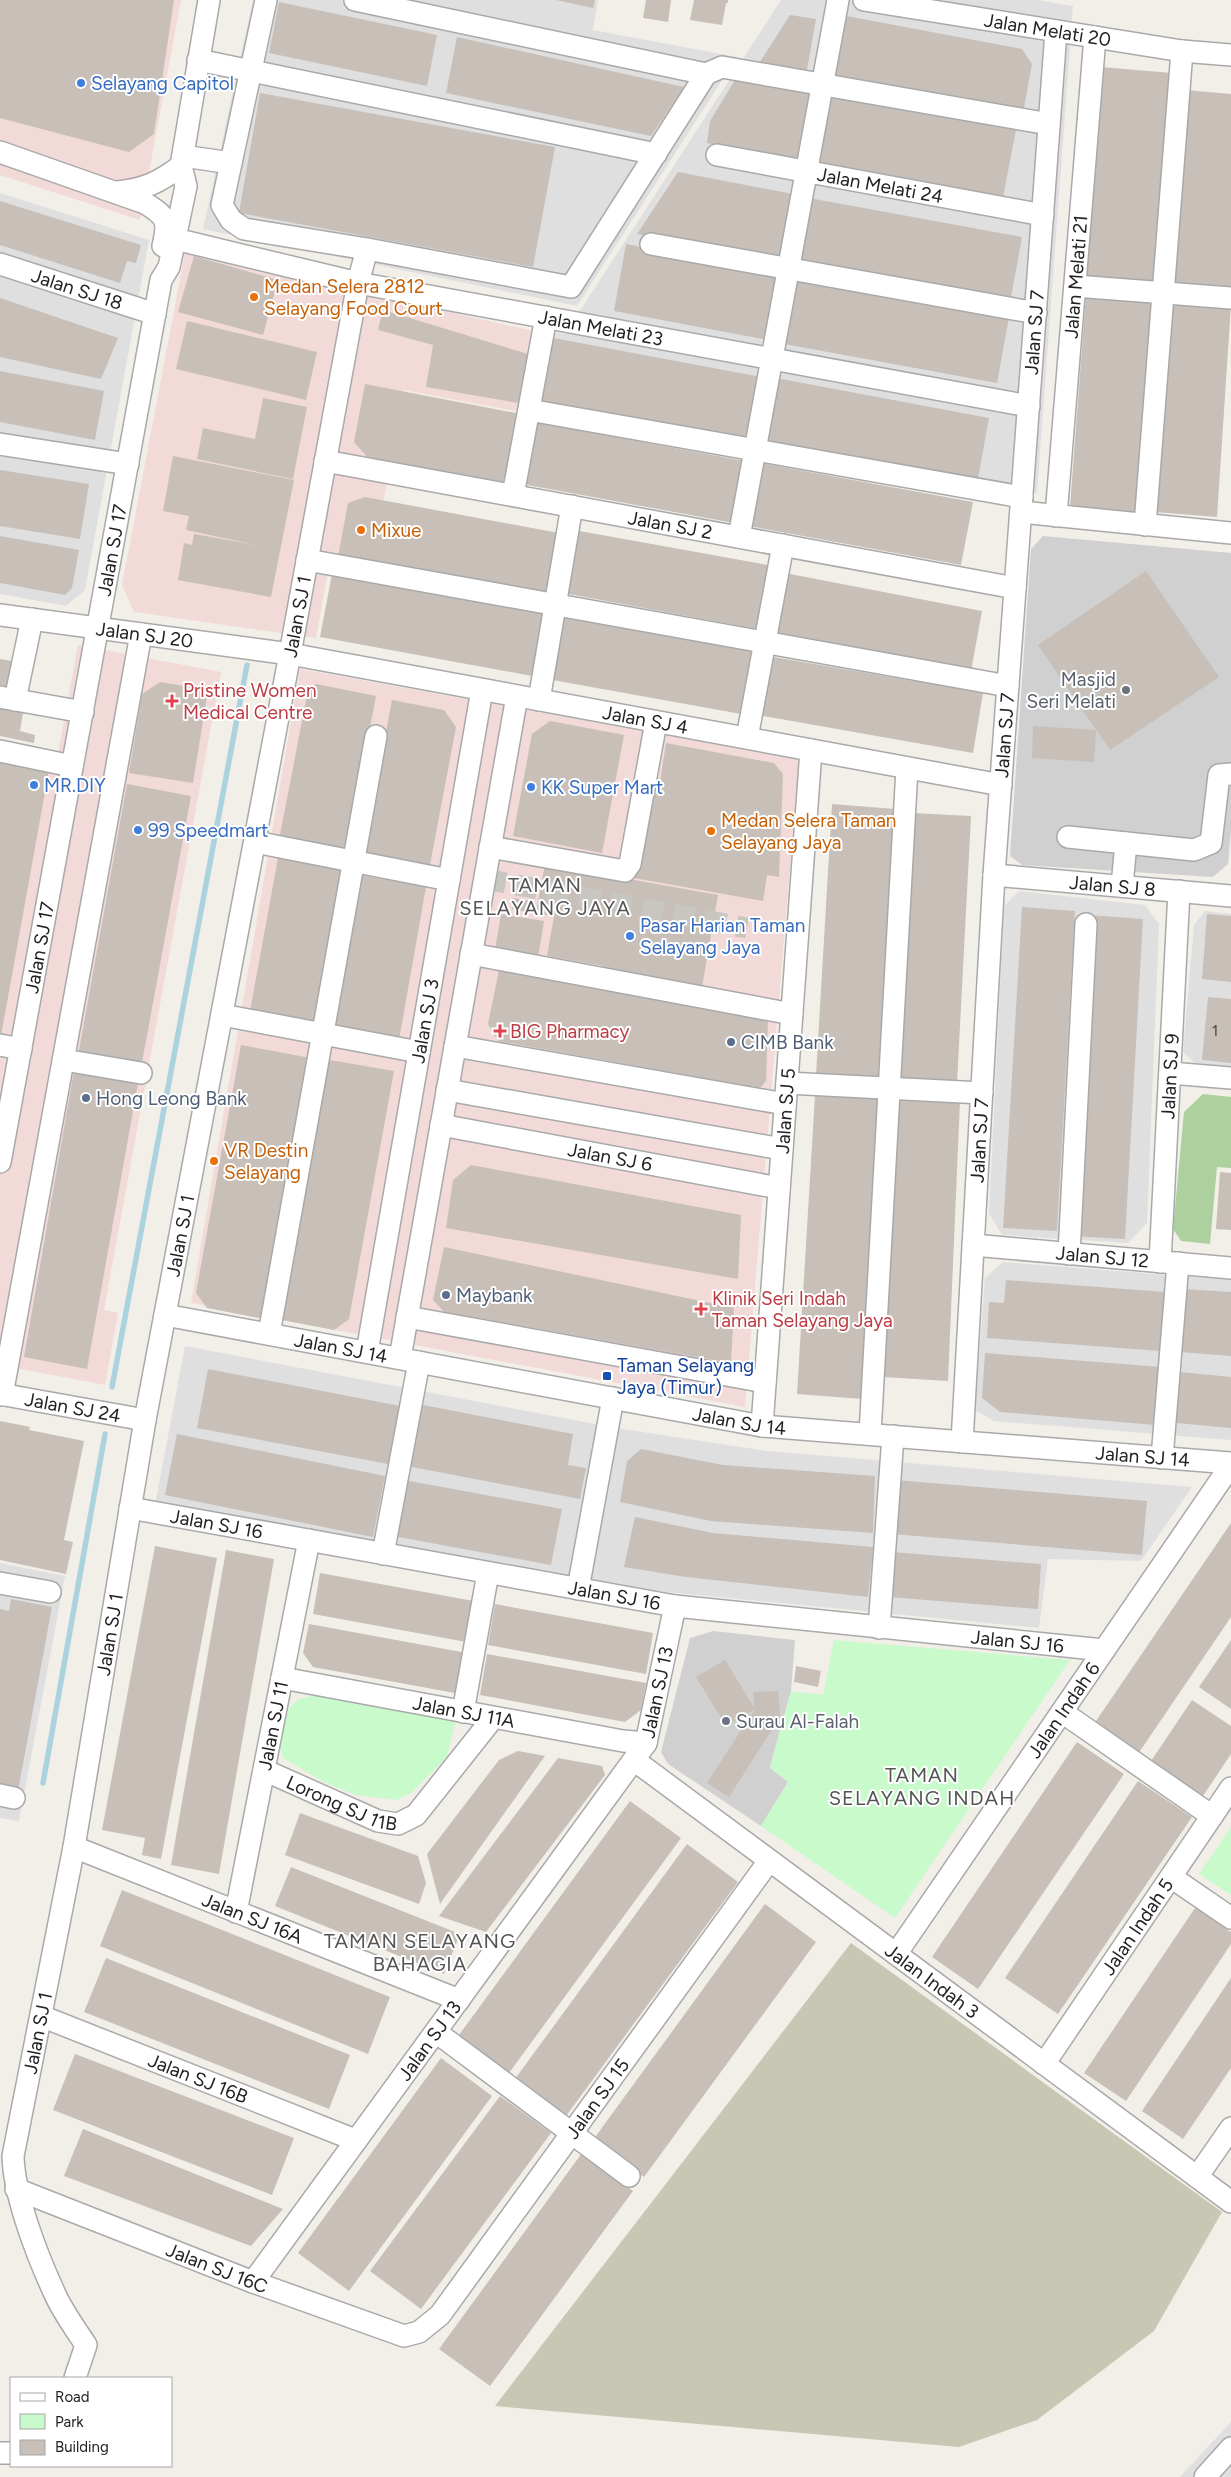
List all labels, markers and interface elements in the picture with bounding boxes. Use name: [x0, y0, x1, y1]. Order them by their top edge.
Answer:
street label: Jalan Melati 20: [983, 8, 1113, 51]
place label: Selayang Capitol: [91, 72, 234, 95]
marker: Selayang Capitol: [75, 77, 87, 89]
street label: Jalan Melati 24: [815, 162, 945, 208]
street label: Jalan Melati 21: [1059, 214, 1092, 339]
street label: Jalan SJ 18: [29, 263, 126, 314]
place label: Medan Selera 2812 Selayang Food Court: [264, 275, 443, 320]
street label: Jalan SJ 7: [1019, 289, 1048, 376]
marker: Medan Selera 2812 Selayang Food Court: [248, 291, 260, 303]
street label: Jalan Melati 23: [537, 305, 665, 350]
street label: Jalan SJ 17: [92, 502, 131, 598]
street label: Jalan SJ 2: [626, 505, 714, 544]
place label: Mixue: [371, 519, 421, 542]
marker: Mixue: [355, 524, 367, 536]
street label: Jalan SJ 1: [278, 574, 316, 659]
street label: Jalan SJ 20: [95, 617, 195, 652]
place label: Masjid Seri Melati: [1027, 668, 1116, 713]
place label: Pristine Women Medical Centre: [183, 679, 317, 724]
marker: Masjid Seri Melati: [1120, 684, 1132, 696]
street label: Jalan SJ 7: [990, 692, 1019, 779]
marker: Pristine Women Medical Centre: [165, 694, 179, 708]
street label: Jalan SJ 4: [601, 700, 690, 739]
place label: MR.DIY: [44, 774, 106, 797]
place label: KK Super Mart: [541, 776, 663, 799]
marker: MR.DIY: [28, 779, 40, 791]
marker: KK Super Mart: [525, 781, 537, 793]
place label: Medan Selera Taman Selayang Jaya: [721, 809, 896, 854]
place label: 99 Speedmart: [148, 819, 268, 842]
marker: 99 Speedmart: [132, 824, 144, 836]
marker: Medan Selera Taman Selayang Jaya: [705, 825, 717, 837]
street label: Jalan SJ 8: [1068, 870, 1157, 901]
district label: TAMAN SELAYANG JAYA: [459, 873, 631, 920]
street label: Jalan SJ 17: [19, 900, 59, 995]
place label: Pasar Harian Taman Selayang Jaya: [640, 914, 805, 959]
marker: Pasar Harian Taman Selayang Jaya: [624, 930, 636, 942]
street label: Jalan SJ 3: [406, 977, 443, 1065]
place label: BIG Pharmacy: [510, 1020, 630, 1043]
house number: 1: [1212, 1021, 1218, 1040]
marker: BIG Pharmacy: [494, 1025, 506, 1037]
place label: CIMB Bank: [741, 1031, 834, 1054]
street label: Jalan SJ 9: [1156, 1033, 1183, 1120]
marker: CIMB Bank: [725, 1036, 737, 1048]
street label: Jalan SJ 5: [770, 1067, 799, 1154]
place label: Hong Leong Bank: [96, 1087, 247, 1110]
marker: Hong Leong Bank: [80, 1092, 92, 1104]
street label: Jalan SJ 7: [965, 1097, 993, 1184]
street label: Jalan SJ 6: [566, 1137, 655, 1176]
place label: VR Destin Selayang: [224, 1139, 308, 1184]
marker: VR Destin Selayang: [208, 1155, 220, 1167]
street label: Jalan SJ 1: [161, 1193, 199, 1278]
street label: Jalan SJ 12: [1055, 1241, 1150, 1272]
place label: Maybank: [456, 1284, 533, 1307]
place label: Klinik Seri Indah Taman Selayang Jaya: [712, 1287, 893, 1332]
marker: Maybank: [440, 1289, 452, 1301]
marker: Klinik Seri Indah Taman Selayang Jaya: [694, 1302, 708, 1316]
street label: Jalan SJ 14: [292, 1328, 390, 1368]
place label: Taman Selayang Jaya (Timur): [617, 1354, 754, 1399]
marker: Taman Selayang Jaya (Timur): [601, 1370, 613, 1382]
street label: Jalan SJ 24: [23, 1387, 123, 1427]
street label: Jalan SJ 14: [691, 1402, 787, 1439]
street label: Jalan SJ 14: [1095, 1441, 1191, 1471]
street label: Jalan SJ 16: [169, 1504, 265, 1543]
street label: Jalan SJ 16: [566, 1575, 663, 1615]
street label: Jalan SJ 1: [91, 1592, 127, 1677]
street label: Jalan SJ 16: [970, 1625, 1065, 1657]
street label: Jalan SJ 13: [636, 1644, 678, 1740]
street label: Jalan Indah 6: [1022, 1657, 1104, 1762]
street label: Jalan SJ 11: [253, 1679, 293, 1772]
street label: Jalan SJ 11A: [411, 1691, 517, 1732]
place label: Surau Al-Falah: [736, 1710, 859, 1733]
marker: Surau Al-Falah: [720, 1715, 732, 1727]
district label: TAMAN SELAYANG INDAH: [829, 1763, 1015, 1810]
street label: Lorong SJ 11B: [283, 1770, 399, 1835]
street label: Jalan Indah 5: [1096, 1874, 1178, 1979]
street label: Jalan SJ 16A: [199, 1888, 306, 1948]
district label: TAMAN SELAYANG BAHAGIA: [324, 1929, 516, 1976]
street label: Jalan Indah 3: [881, 1939, 984, 2023]
street label: Jalan SJ 1: [18, 1990, 57, 2076]
street label: Jalan SJ 13: [392, 1996, 466, 2085]
street label: Jalan SJ 16B: [145, 2048, 251, 2108]
street label: Jalan SJ 15: [560, 2054, 634, 2143]
street label: Jalan SJ 16C: [163, 2238, 271, 2298]
legend: [10, 2377, 172, 2467]
text: Road: [55, 2388, 90, 2406]
text: Park: [55, 2413, 84, 2431]
text: Building: [55, 2438, 109, 2456]

